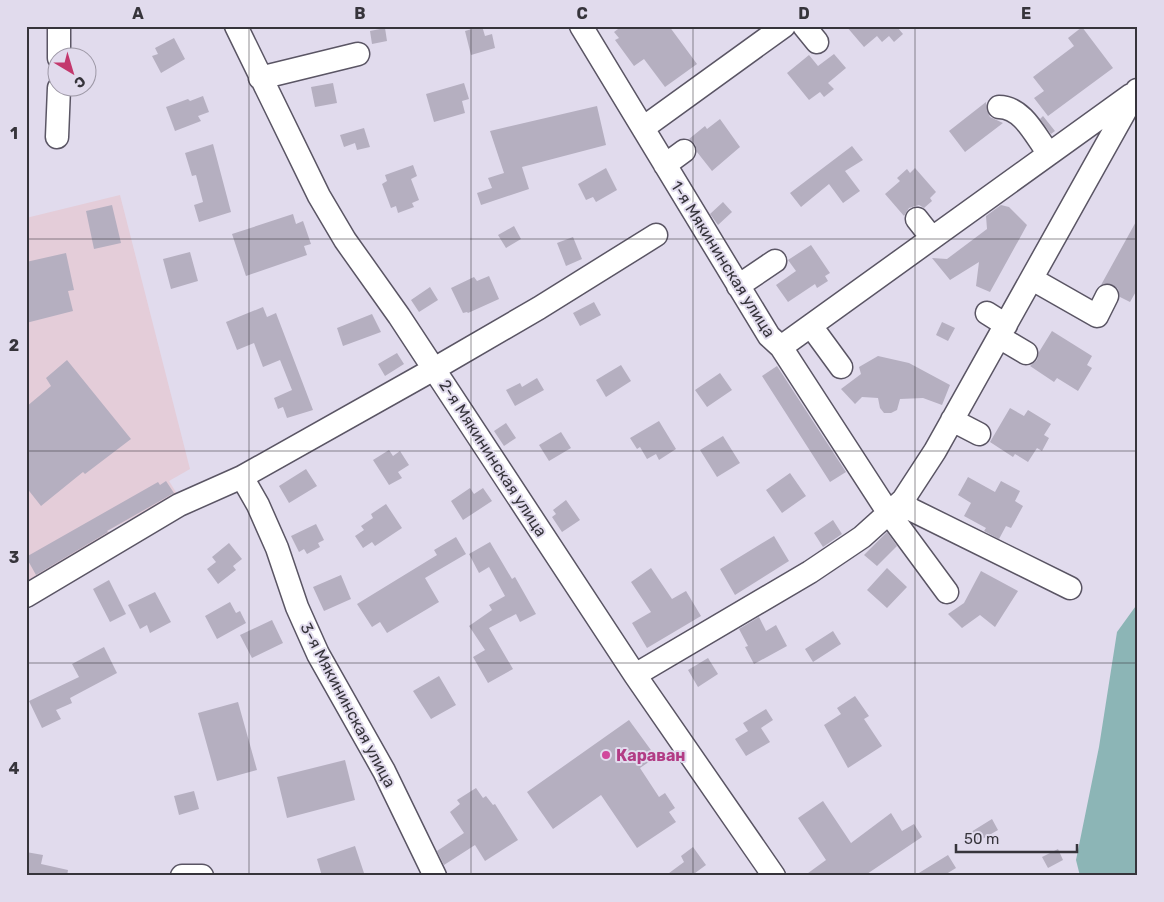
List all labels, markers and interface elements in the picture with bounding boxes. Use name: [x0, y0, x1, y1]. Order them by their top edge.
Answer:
text: A: [132, 4, 144, 23]
text: B: [354, 4, 366, 23]
text: C: [576, 4, 588, 23]
text: D: [798, 4, 810, 23]
text: E: [1021, 4, 1031, 23]
north arrow: [48, 48, 98, 98]
text: С: [70, 72, 89, 92]
text: 1: [10, 124, 18, 143]
street label: 1-я Мякининская улица: [667, 177, 779, 341]
text: 2: [9, 336, 19, 355]
street label: 2-я Мякининская улица: [435, 376, 551, 540]
text: 3: [9, 548, 19, 567]
street label: 3-я Мякининская улица: [296, 619, 400, 791]
place label: Караван: [616, 746, 686, 765]
marker: Караван: [600, 749, 612, 761]
text: 4: [9, 759, 20, 778]
scale bar: [956, 822, 1078, 854]
text: 50 m: [964, 830, 999, 848]

